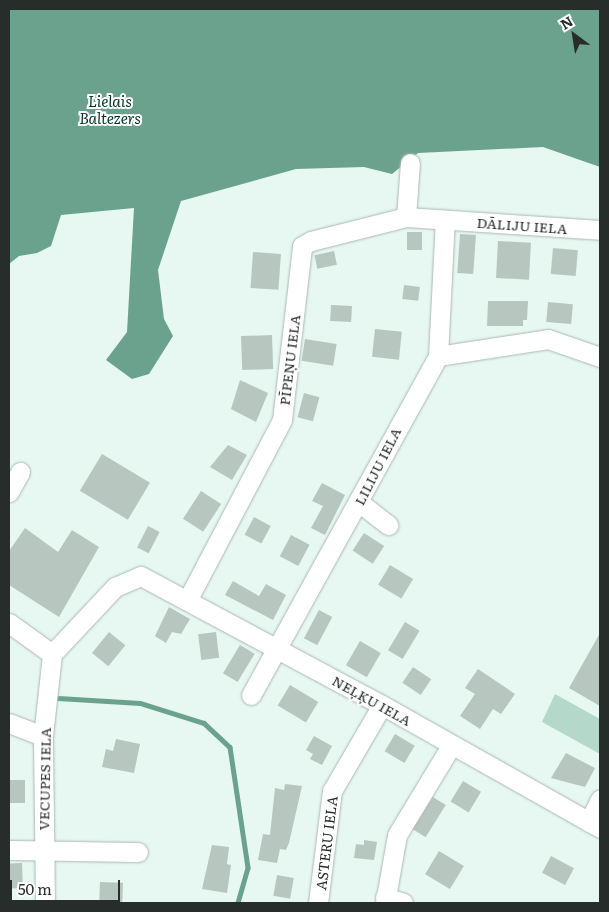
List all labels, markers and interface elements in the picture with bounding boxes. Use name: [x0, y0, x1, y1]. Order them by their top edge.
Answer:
north arrow: [549, 10, 599, 60]
text: N: [556, 11, 576, 34]
water label: Lielais Baltezers: [79, 91, 141, 126]
street label: DĀLIJU IELA: [476, 213, 568, 237]
street label: PĪPEŅU IELA: [275, 314, 303, 406]
street label: LILIJU IELA: [350, 424, 404, 508]
street label: NEĻĶU IELA: [330, 671, 414, 729]
street label: VECUPES IELA: [35, 727, 53, 831]
street label: ASTERU IELA: [312, 795, 340, 891]
scale bar: [12, 870, 122, 902]
text: 50 m: [18, 877, 52, 900]

